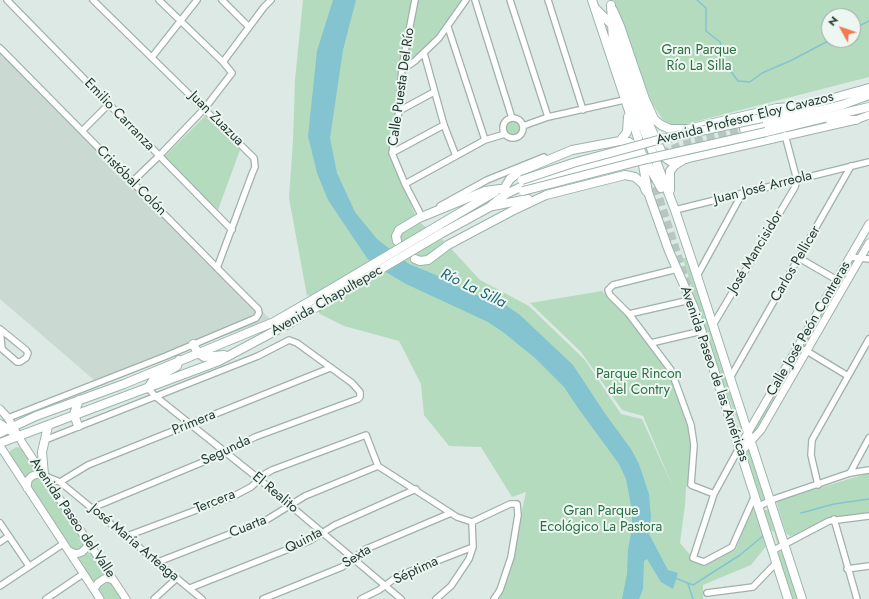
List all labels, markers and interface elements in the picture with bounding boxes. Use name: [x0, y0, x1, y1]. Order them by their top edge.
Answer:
north arrow: [821, 8, 861, 48]
text: N: [824, 12, 842, 29]
street label: Calle Puesta Del Río: [385, 27, 419, 147]
park label: Gran Parque Río La Silla: [661, 43, 737, 76]
street label: Emilio Carranza: [80, 75, 158, 155]
street label: Juan Zuazua: [185, 88, 247, 150]
street label: Avenida Profesor Eloy Cavazos: [655, 89, 835, 149]
street label: Cristóbal Colón: [92, 142, 170, 220]
street label: Juan José Arreola: [712, 168, 814, 208]
street label: José Mancisidor: [725, 208, 787, 296]
street label: Carlos Pellicer: [767, 223, 825, 305]
street label: Calle José Peón Contreras: [764, 259, 854, 399]
street label: Avenida Chapultepec: [268, 262, 386, 340]
water label: Río La Silla: [437, 265, 509, 313]
street label: Avenida Paseo de las Américas: [676, 284, 752, 464]
park label: Parque Rincon del Contry: [596, 367, 682, 400]
street label: Primera: [170, 407, 218, 439]
street label: Segunda: [199, 432, 253, 470]
street label: Avenida Paseo del Valle: [26, 455, 118, 581]
street label: El Realito: [249, 469, 301, 517]
street label: Tercera: [192, 486, 238, 518]
street label: José María Arteaga: [86, 501, 182, 585]
park label: Gran Parque Ecológico La Pastora: [540, 504, 662, 536]
street label: Cuarta: [227, 512, 269, 542]
street label: Quinta: [283, 525, 325, 557]
street label: Sexta: [340, 542, 374, 572]
street label: Séptima: [391, 553, 441, 589]

